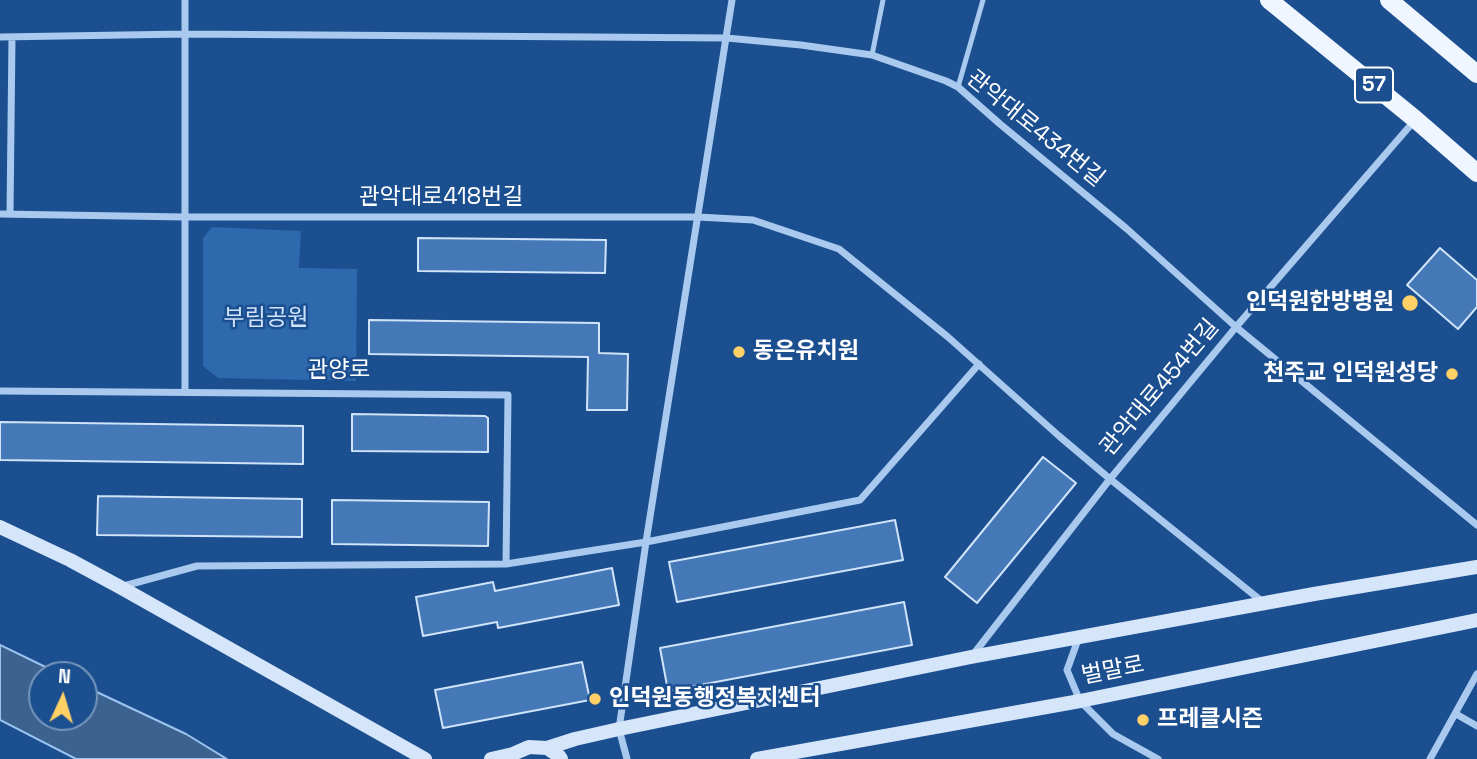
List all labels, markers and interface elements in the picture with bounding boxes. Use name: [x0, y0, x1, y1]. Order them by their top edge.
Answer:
street label: 관악대로434번길: [960, 65, 1110, 193]
road number: 57: [1355, 68, 1393, 102]
street label: 관악대로418번길: [359, 184, 523, 212]
place label: 인덕원한방병원: [1246, 289, 1394, 317]
marker: 인덕원한방병원: [1400, 293, 1420, 313]
park label: 부림공원: [224, 305, 308, 333]
street label: 관악대로454번길: [1095, 314, 1225, 462]
place label: 동은유치원: [753, 338, 859, 366]
marker: 동은유치원: [731, 344, 747, 360]
street label: 관양로: [307, 357, 371, 385]
place label: 천주교 인덕원성당: [1263, 360, 1438, 388]
marker: 천주교 인덕원성당: [1444, 366, 1460, 382]
street label: 벌말로: [1079, 651, 1147, 691]
north arrow: [28, 661, 98, 731]
text: N: [57, 664, 72, 689]
place label: 인덕원동행정복지센터: [609, 685, 821, 713]
marker: 인덕원동행정복지센터: [587, 691, 603, 707]
place label: 프레클시즌: [1157, 706, 1263, 734]
marker: 프레클시즌: [1135, 712, 1151, 728]

